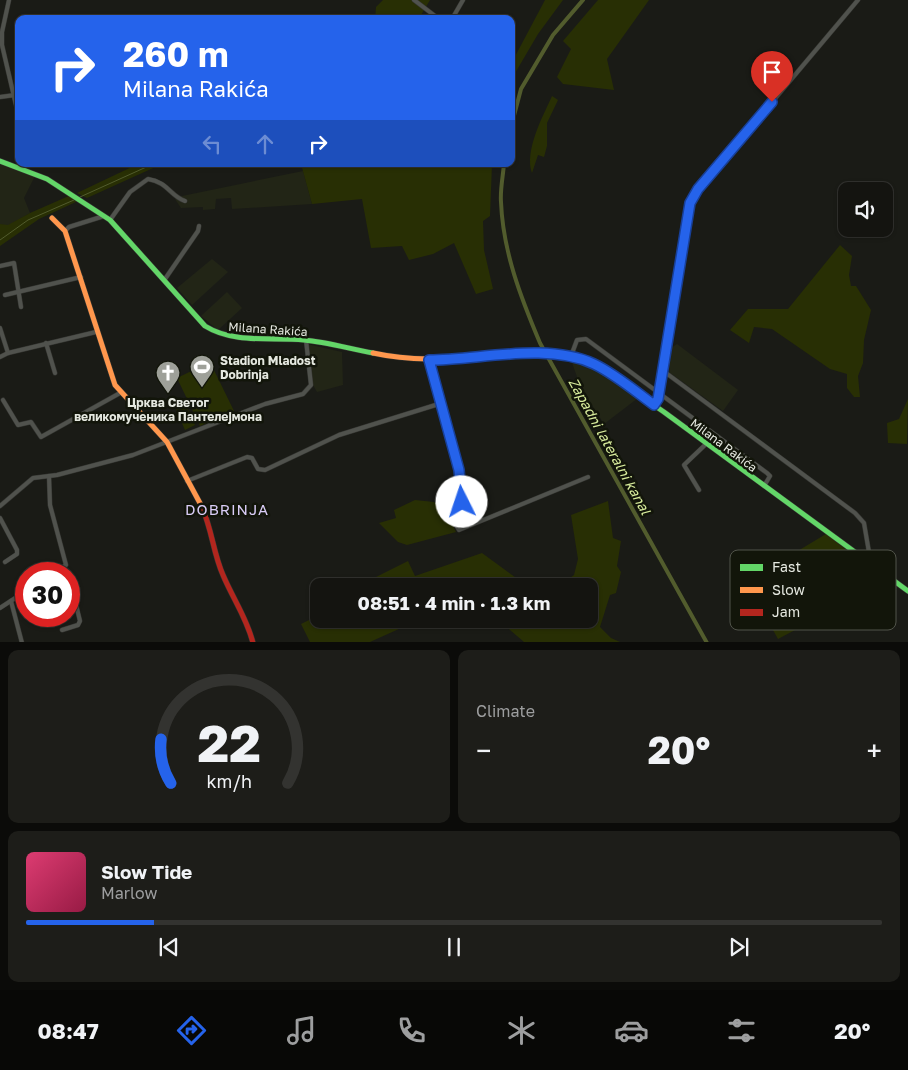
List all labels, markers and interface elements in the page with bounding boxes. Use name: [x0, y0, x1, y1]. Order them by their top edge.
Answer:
text: 260 m: [123, 33, 229, 75]
icon: right: [40, 35, 105, 100]
pin: [751, 51, 793, 102]
icon: arrive: [758, 58, 786, 86]
text: Milana Rakića: [123, 75, 269, 102]
icon: left: [198, 130, 226, 158]
icon: ahead: [251, 130, 279, 158]
icon: right: [304, 130, 332, 158]
map controls: [838, 182, 893, 237]
button: sound: [838, 182, 893, 237]
street label: Milana Rakića: [228, 319, 308, 339]
place label: Stadion Mladost Dobrinja: [220, 353, 316, 382]
sports icon: Stadion Mladost Dobrinja: [189, 354, 215, 388]
church icon: Црква Светог великомученика Пантелејмона: [155, 360, 181, 394]
water label: Zapadni lateralni kanal: [565, 375, 655, 518]
place label: Црква Светог великомученика Пантелејмона: [74, 395, 262, 424]
street label: Milana Rakića: [688, 415, 760, 475]
position arrow: [435, 475, 487, 527]
district label: DOBRINJA: [185, 500, 269, 518]
legend: [730, 550, 896, 630]
text: Fast: [772, 558, 801, 575]
speed limit sign: 30: [15, 562, 80, 627]
text: Slow: [772, 581, 805, 598]
text: 08:51 · 4 min · 1.3 km: [358, 591, 550, 614]
text: Jam: [772, 603, 800, 620]
text: Climate: [476, 701, 535, 721]
text: 22: [197, 711, 261, 773]
text: 20°: [648, 727, 710, 772]
text: −: [476, 734, 491, 767]
text: +: [867, 734, 882, 767]
text: km/h: [206, 770, 252, 792]
text: Slow Tide: [101, 860, 192, 883]
text: Marlow: [101, 883, 157, 903]
icon: previous: [155, 933, 183, 961]
icon: pause: [440, 933, 468, 961]
icon: next: [725, 933, 753, 961]
icon: directions: [174, 1013, 209, 1048]
icon: music: [284, 1013, 319, 1048]
icon: phone: [394, 1013, 429, 1048]
icon: climate: [504, 1013, 539, 1048]
icon: car: [614, 1013, 649, 1048]
icon: filters: [724, 1013, 759, 1048]
text: 08:47: [38, 1017, 99, 1044]
text: 20°: [834, 1017, 870, 1044]

